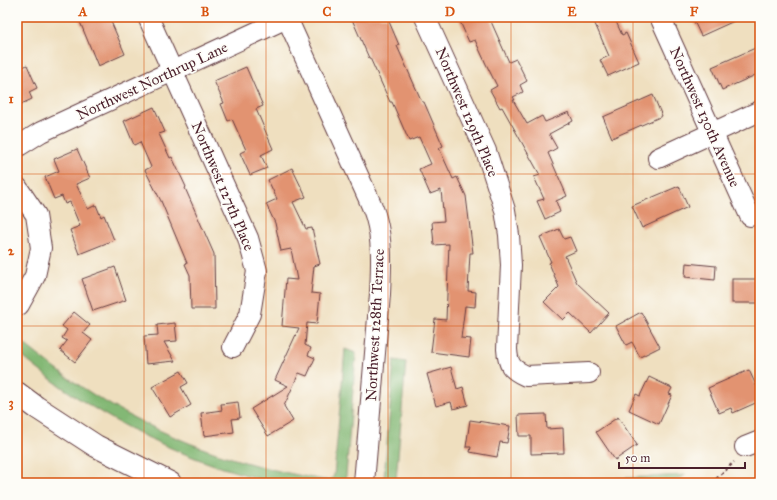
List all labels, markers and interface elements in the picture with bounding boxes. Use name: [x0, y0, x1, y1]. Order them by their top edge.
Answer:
text: A: [78, 4, 88, 20]
text: B: [201, 4, 210, 20]
text: C: [323, 4, 332, 20]
text: D: [445, 4, 455, 20]
text: E: [567, 4, 577, 20]
text: F: [690, 4, 699, 20]
street label: Northwest Northrup Lane: [74, 38, 230, 124]
street label: Northwest 130th Avenue: [666, 44, 744, 190]
street label: Northwest 129th Place: [432, 45, 502, 179]
text: 1: [8, 91, 14, 107]
street label: Northwest 127th Place: [188, 119, 258, 253]
text: 2: [8, 243, 15, 259]
street label: Northwest 128th Terrace: [362, 248, 388, 402]
text: 3: [8, 395, 14, 411]
scale bar: [619, 444, 745, 470]
text: 50 m: [625, 451, 650, 465]

